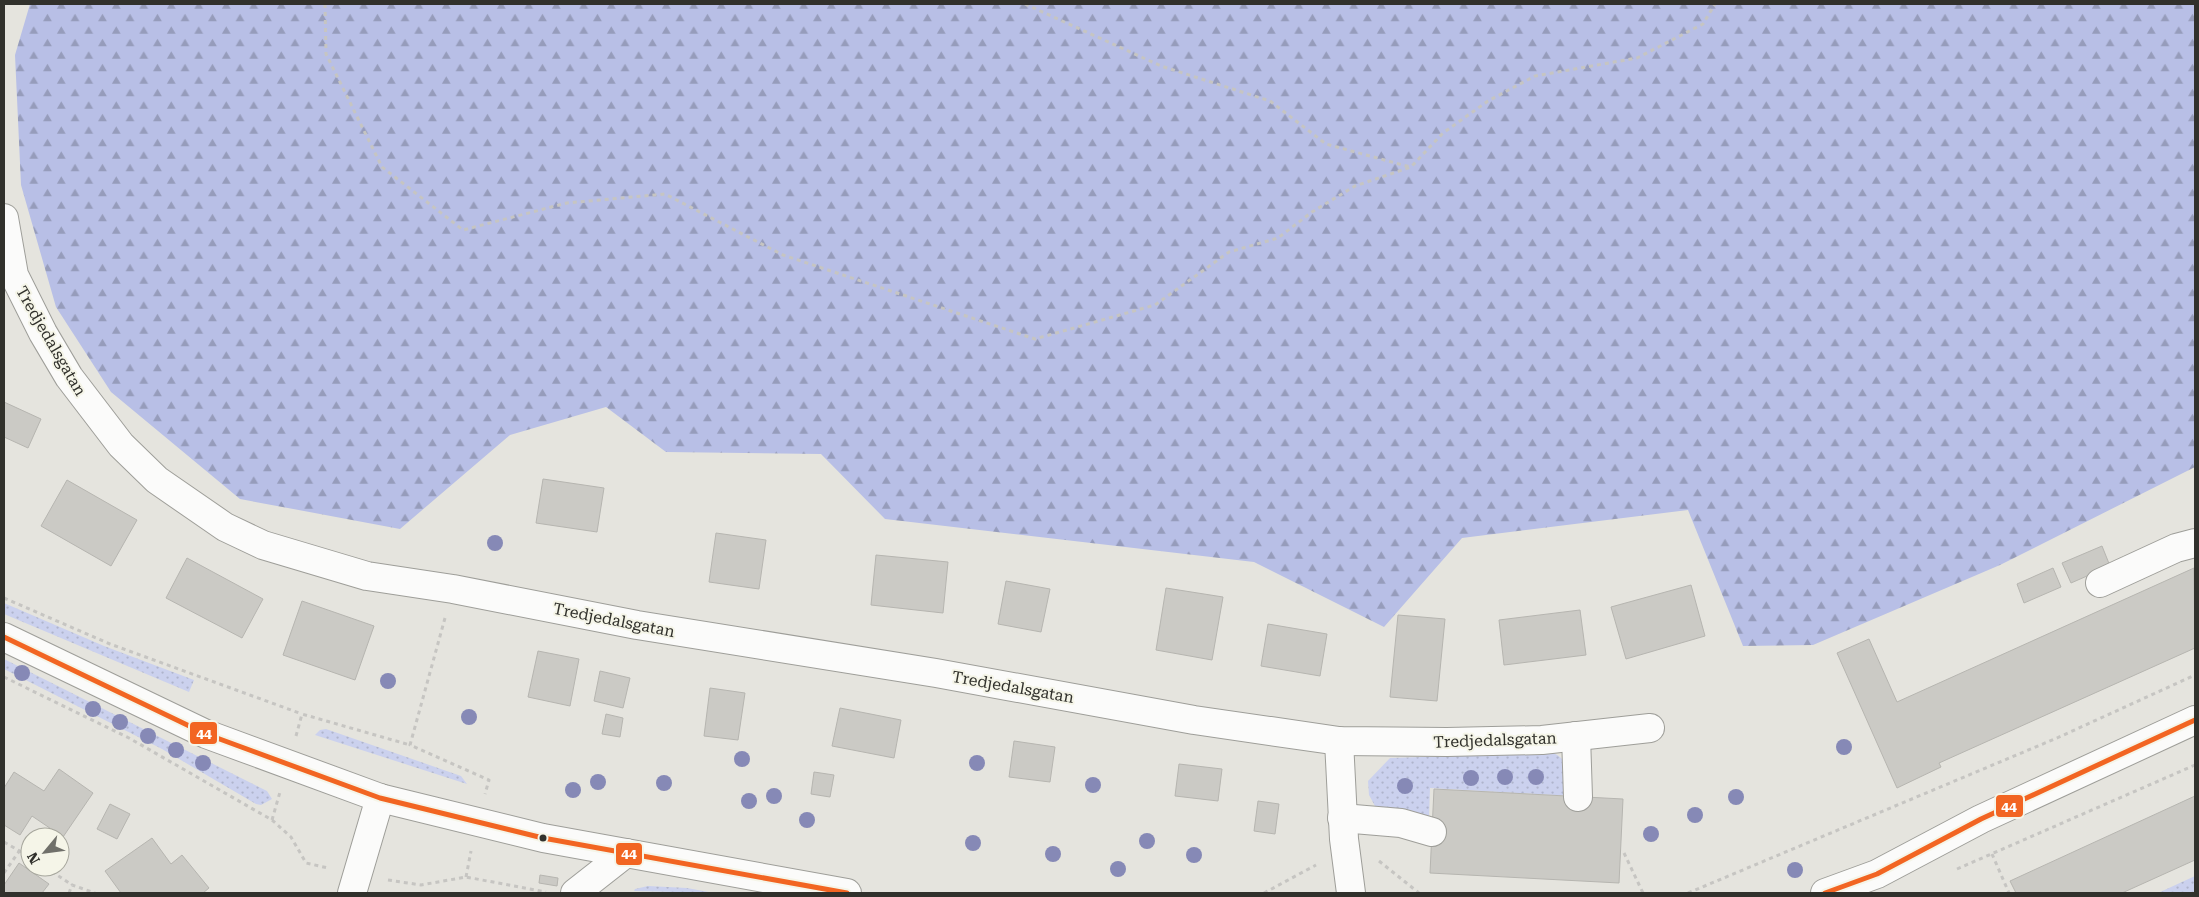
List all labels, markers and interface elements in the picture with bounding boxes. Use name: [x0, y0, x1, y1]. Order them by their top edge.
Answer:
street label: Tredjedalsgatan: [12, 283, 90, 399]
street label: Tredjedalsgatan: [552, 599, 676, 641]
street label: Tredjedalsgatan: [951, 667, 1075, 707]
line badge: 44: [189, 721, 218, 745]
text: 44: [196, 725, 212, 741]
street label: Tredjedalsgatan: [1433, 728, 1557, 752]
line badge: 44: [1995, 794, 2024, 818]
text: 44: [2001, 798, 2017, 814]
north arrow: [20, 827, 70, 877]
unlabelled marker: [538, 833, 548, 843]
line badge: 44: [615, 842, 643, 866]
text: 44: [621, 845, 637, 861]
text: N: [24, 850, 43, 867]

